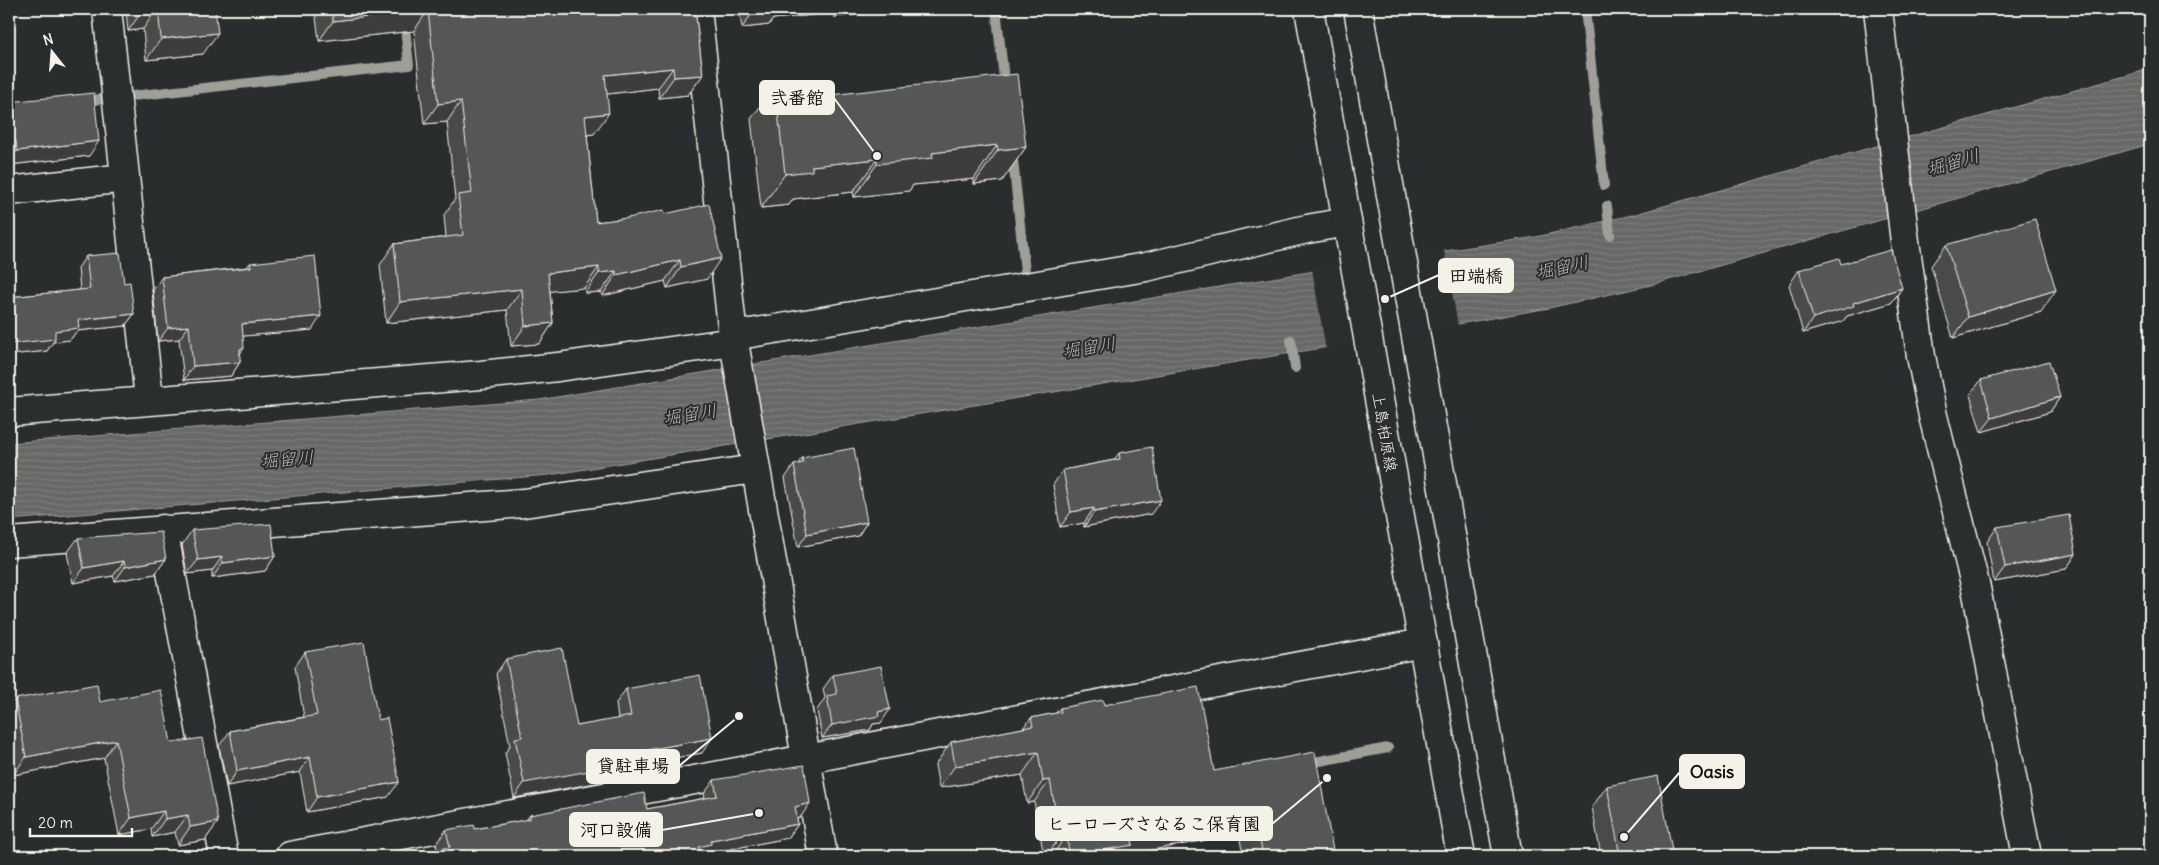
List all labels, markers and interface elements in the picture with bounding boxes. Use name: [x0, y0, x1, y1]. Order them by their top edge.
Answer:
north arrow: [28, 28, 78, 78]
text: N: [41, 30, 55, 50]
callout: 弐番館: [760, 81, 834, 114]
text: 弐番館: [770, 86, 824, 109]
water label: 堀留川: [1924, 144, 1982, 180]
water label: 堀留川: [1533, 250, 1591, 284]
callout: 田端橋: [1439, 259, 1513, 292]
text: 田端橋: [1449, 264, 1503, 287]
water label: 堀留川: [1061, 331, 1117, 363]
street label: 上島柏原線: [1368, 391, 1402, 473]
water label: 堀留川: [662, 398, 718, 430]
water label: 堀留川: [259, 445, 315, 473]
callout: 貸駐車場: [587, 750, 679, 783]
text: 貸駐車場: [597, 754, 669, 777]
callout: Oasis: [1680, 755, 1744, 788]
text: Oasis: [1690, 760, 1734, 783]
scale bar: [30, 805, 132, 837]
callout: ヒーローズさなるこ保育園: [1036, 807, 1272, 840]
text: ヒーローズさなるこ保育園: [1047, 812, 1261, 835]
text: 20 m: [38, 813, 73, 832]
callout: 河口設備: [570, 813, 662, 846]
text: 河口設備: [580, 818, 652, 841]

